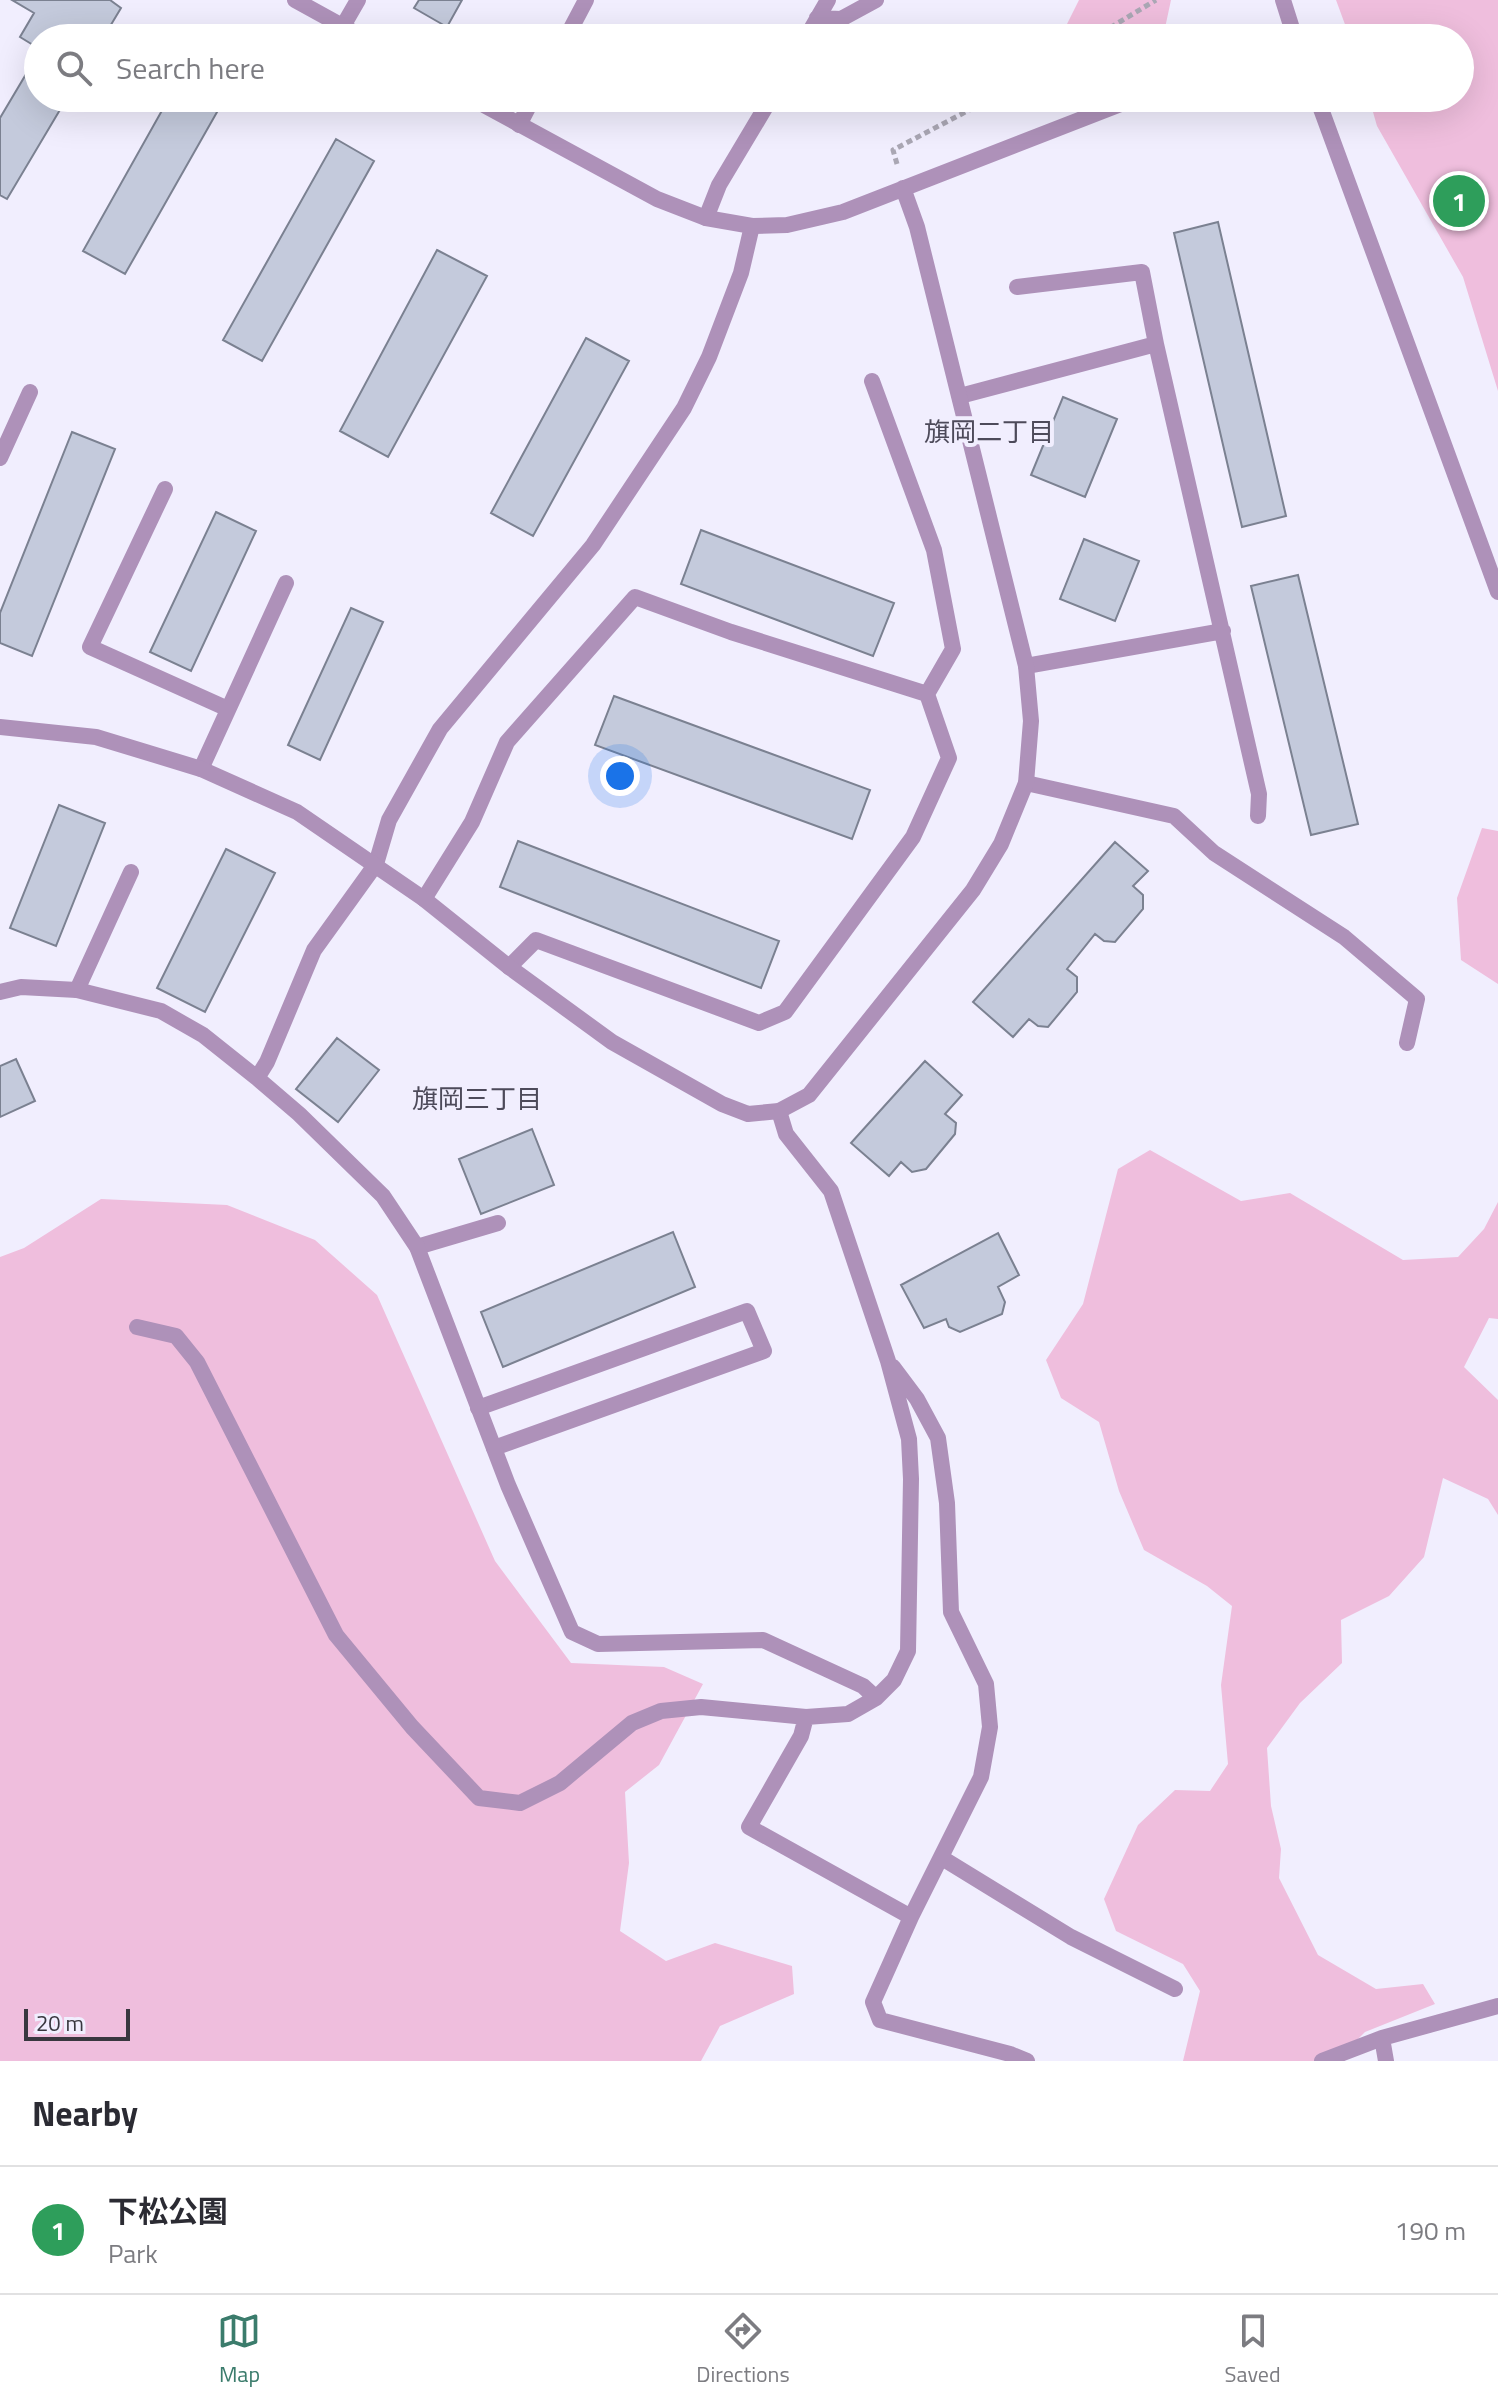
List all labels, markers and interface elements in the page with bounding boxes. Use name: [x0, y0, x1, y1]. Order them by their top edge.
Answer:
search box: [24, 24, 1474, 112]
text: Search here: [116, 45, 265, 91]
icon: search: [52, 46, 96, 90]
pin: 1: [1433, 171, 1485, 231]
district label: 旗岡二丁目: [924, 412, 1054, 451]
your location: [600, 756, 640, 796]
district label: 旗岡三丁目: [412, 1079, 542, 1118]
scale bar: [24, 2005, 130, 2041]
text: 20 m: [36, 2006, 84, 2040]
text: Nearby: [32, 2087, 138, 2139]
text: 下松公園: [108, 2188, 228, 2234]
text: 1: [51, 2211, 65, 2250]
text: 190 m: [1395, 2211, 1466, 2250]
text: Park: [108, 2234, 158, 2273]
tab: Map: [217, 2309, 261, 2391]
tab: Directions: [696, 2309, 790, 2391]
tab: Saved: [1225, 2309, 1281, 2391]

